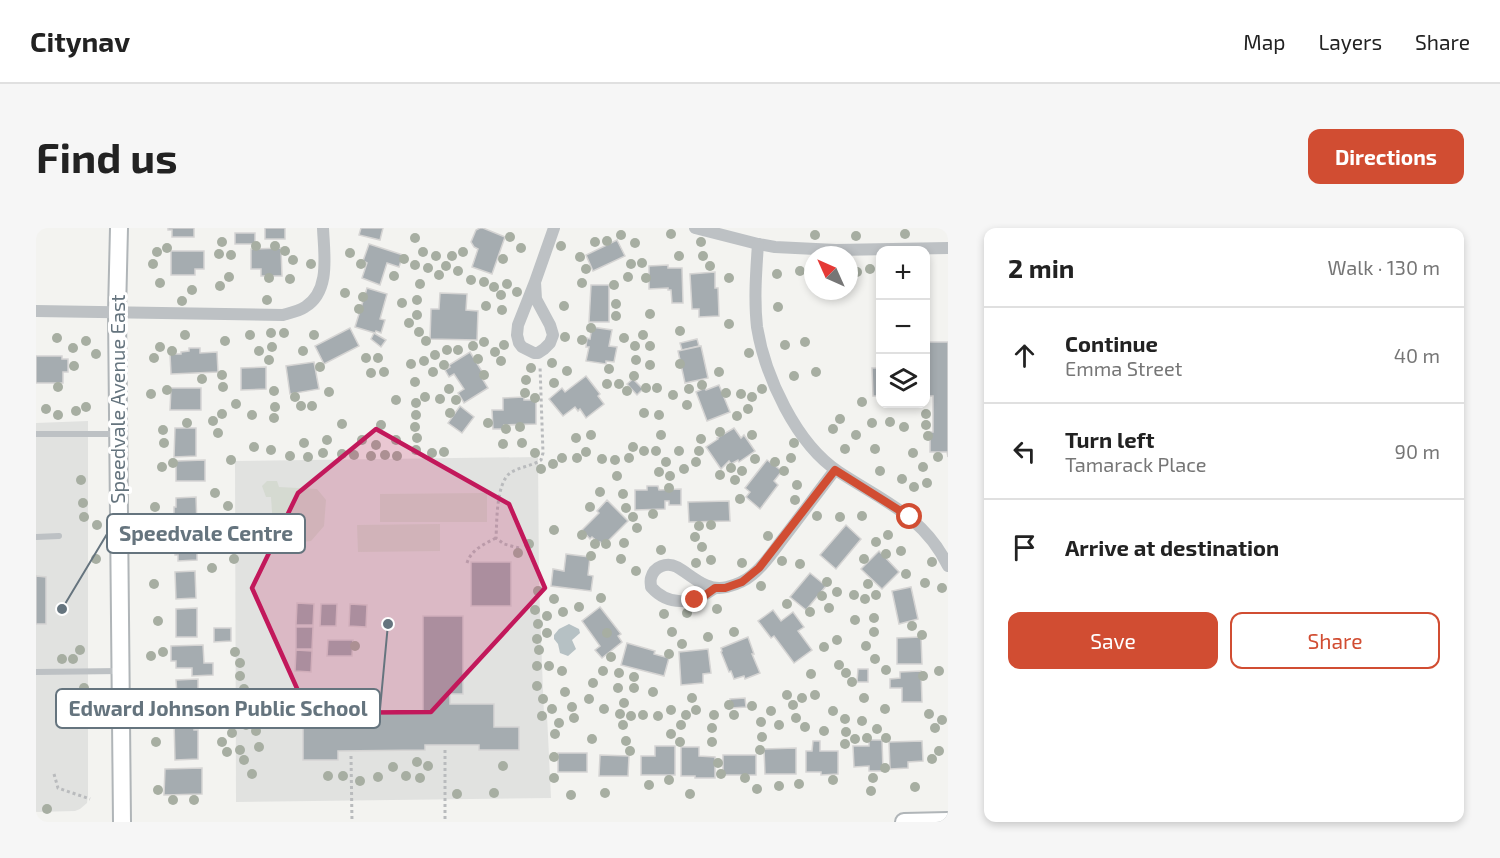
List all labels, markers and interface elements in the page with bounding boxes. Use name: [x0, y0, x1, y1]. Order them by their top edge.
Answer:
text: Citynav: [30, 24, 130, 58]
text: Map: [1243, 29, 1285, 54]
text: Layers: [1318, 29, 1382, 54]
text: Share: [1415, 29, 1470, 54]
button: Directions: [1308, 129, 1464, 184]
text: Find us: [36, 131, 178, 181]
north arrow: [804, 246, 858, 300]
map controls: [876, 246, 930, 408]
button: +: [876, 246, 930, 300]
text: 2 min: [1008, 252, 1074, 283]
text: Walk · 130 m: [1328, 255, 1440, 279]
street label: Speedvale Avenue East: [105, 294, 129, 504]
button: −: [876, 300, 930, 354]
text: Continue: [1065, 330, 1158, 356]
icon: ahead: [1008, 339, 1041, 372]
text: 40 m: [1394, 343, 1440, 367]
button: layers: [876, 354, 930, 408]
text: Emma Street: [1065, 356, 1182, 380]
text: Turn left: [1065, 426, 1154, 452]
icon: left: [1008, 435, 1041, 468]
text: 90 m: [1395, 439, 1440, 463]
text: Tamarack Place: [1065, 452, 1207, 476]
route start: [896, 503, 922, 529]
callout: Speedvale Centre: [107, 514, 305, 553]
text: Speedvale Centre: [119, 520, 293, 545]
icon: arrive: [1008, 531, 1041, 564]
text: Arrive at destination: [1065, 534, 1279, 560]
route end: [681, 586, 707, 612]
button: Save: [1008, 612, 1218, 669]
button: Share: [1230, 612, 1440, 669]
callout: Edward Johnson Public School: [56, 689, 380, 728]
text: Edward Johnson Public School: [68, 695, 368, 720]

